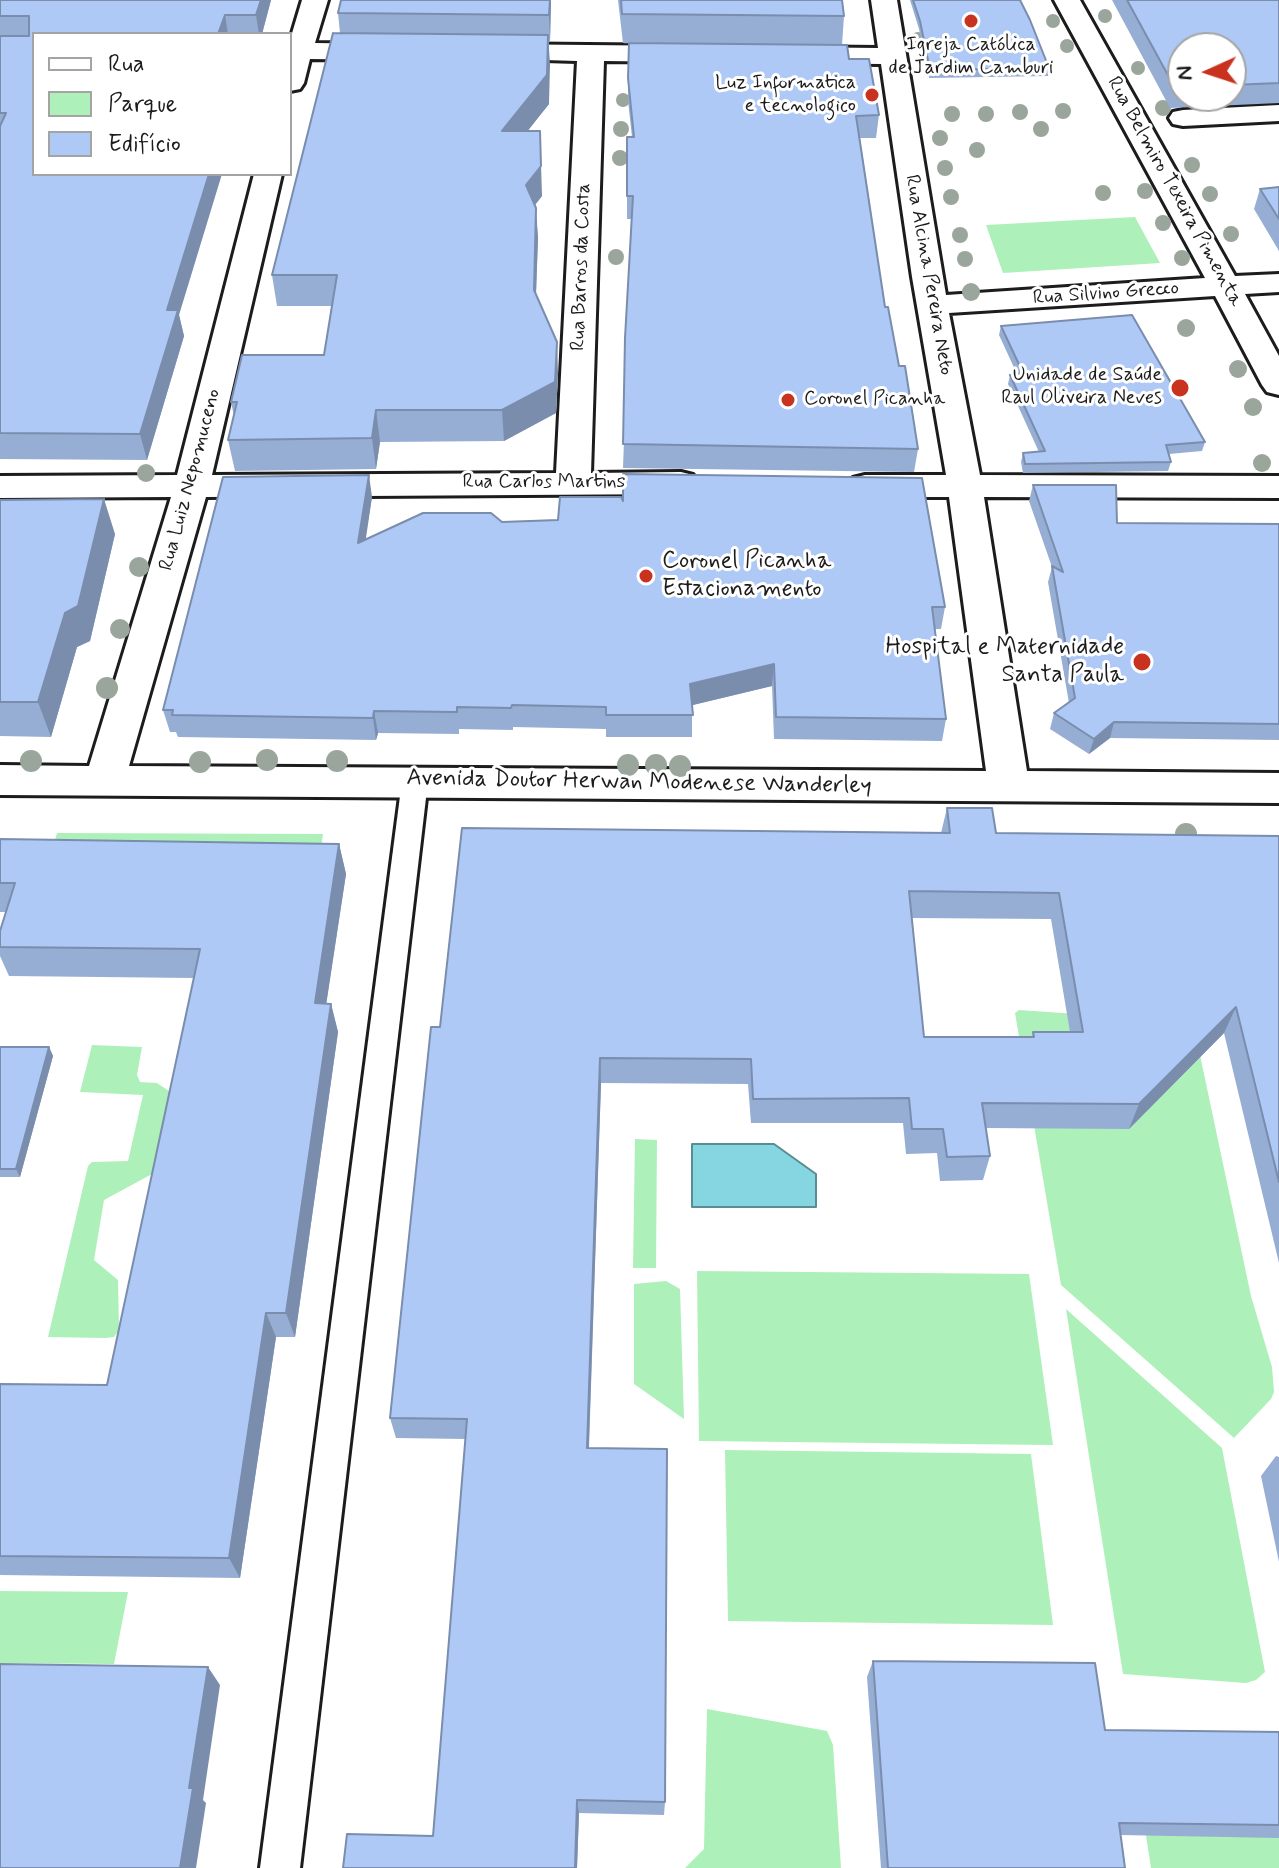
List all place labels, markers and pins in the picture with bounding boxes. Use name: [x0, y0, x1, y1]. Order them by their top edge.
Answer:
marker: Igreja Católica de Jardim Camburi: [962, 12, 980, 30]
place label: Igreja Católica de Jardim Camburi: [889, 34, 1053, 81]
place label: Luz Informatica e tecnologico: [715, 72, 856, 119]
marker: Luz Informatica e tecnologico: [863, 86, 881, 104]
place label: Unidade de Saúde Raul Oliveira Neves: [1001, 364, 1162, 411]
marker: Unidade de Saúde Raul Oliveira Neves: [1169, 377, 1191, 399]
place label: Coronel Picanha: [804, 388, 945, 412]
marker: Coronel Picanha: [779, 391, 797, 409]
place label: Coronel Picanha Estacionamento: [662, 548, 831, 604]
marker: Coronel Picanha Estacionamento: [637, 567, 655, 585]
place label: Hospital e Maternidade Santa Paula: [886, 634, 1124, 690]
marker: Hospital e Maternidade Santa Paula: [1131, 651, 1153, 673]

